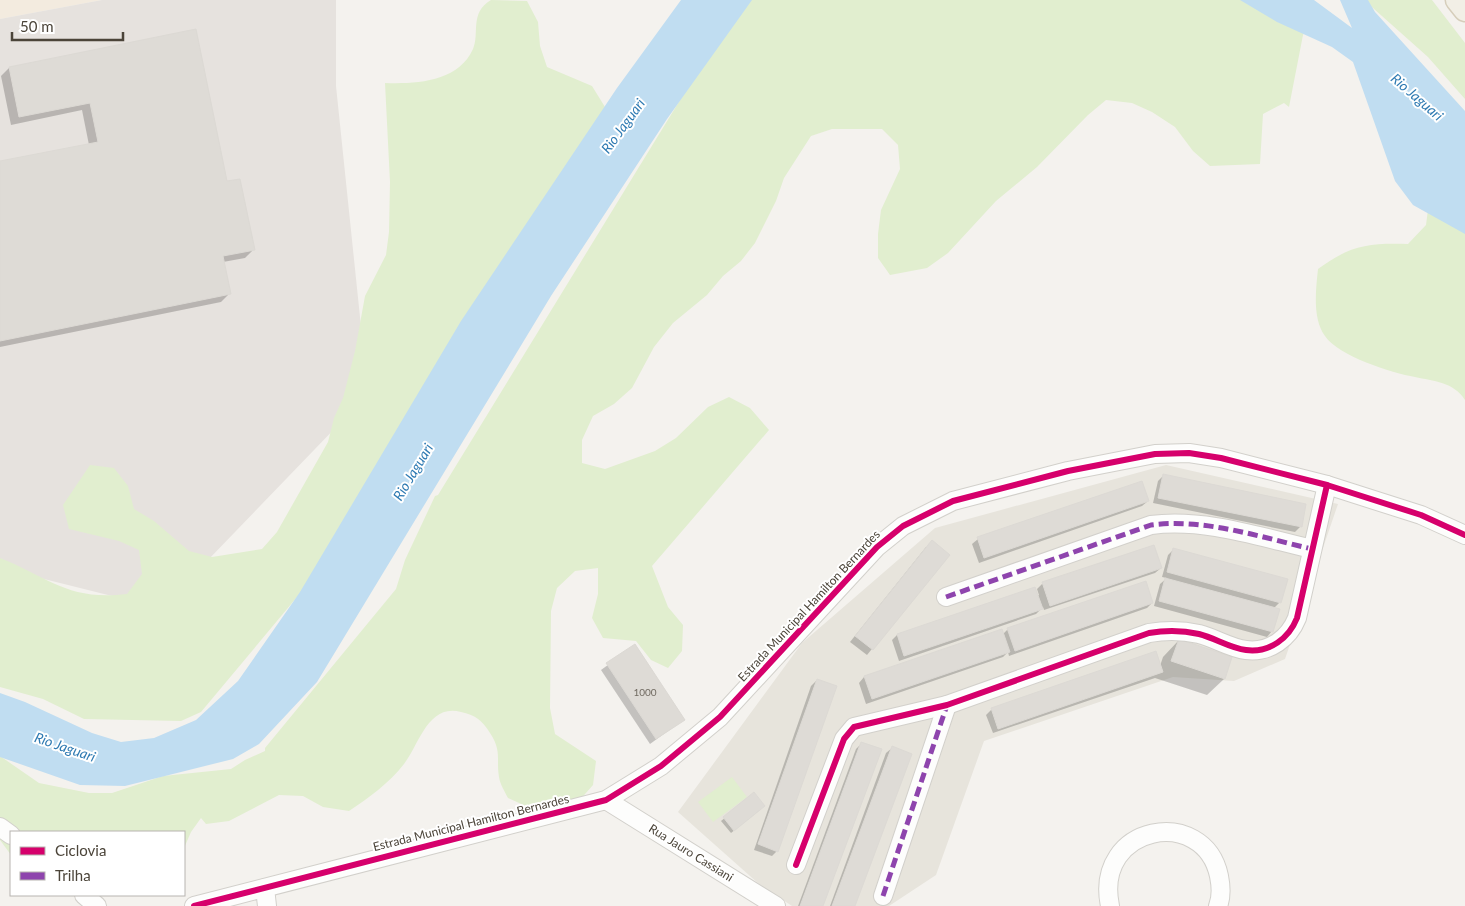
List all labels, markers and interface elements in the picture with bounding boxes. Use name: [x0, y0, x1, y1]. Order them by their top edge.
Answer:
scale bar: [12, 10, 124, 42]
text: 50 m: [20, 17, 54, 35]
water label: Rio Jaguari: [1388, 69, 1447, 124]
water label: Rio Jaguari: [597, 94, 649, 156]
water label: Rio Jaguari: [389, 440, 437, 503]
street label: Estrada Municipal Hamilton Bernardes: [734, 527, 883, 685]
house number: 1000: [633, 686, 657, 698]
water label: Rio Jaguari: [32, 728, 99, 765]
street label: Estrada Municipal Hamilton Bernardes: [371, 791, 571, 854]
street label: Rua Jauro Cassiani: [646, 821, 736, 885]
legend: [10, 831, 185, 896]
text: Ciclovia: [55, 841, 106, 859]
text: Trilha: [55, 866, 91, 884]

